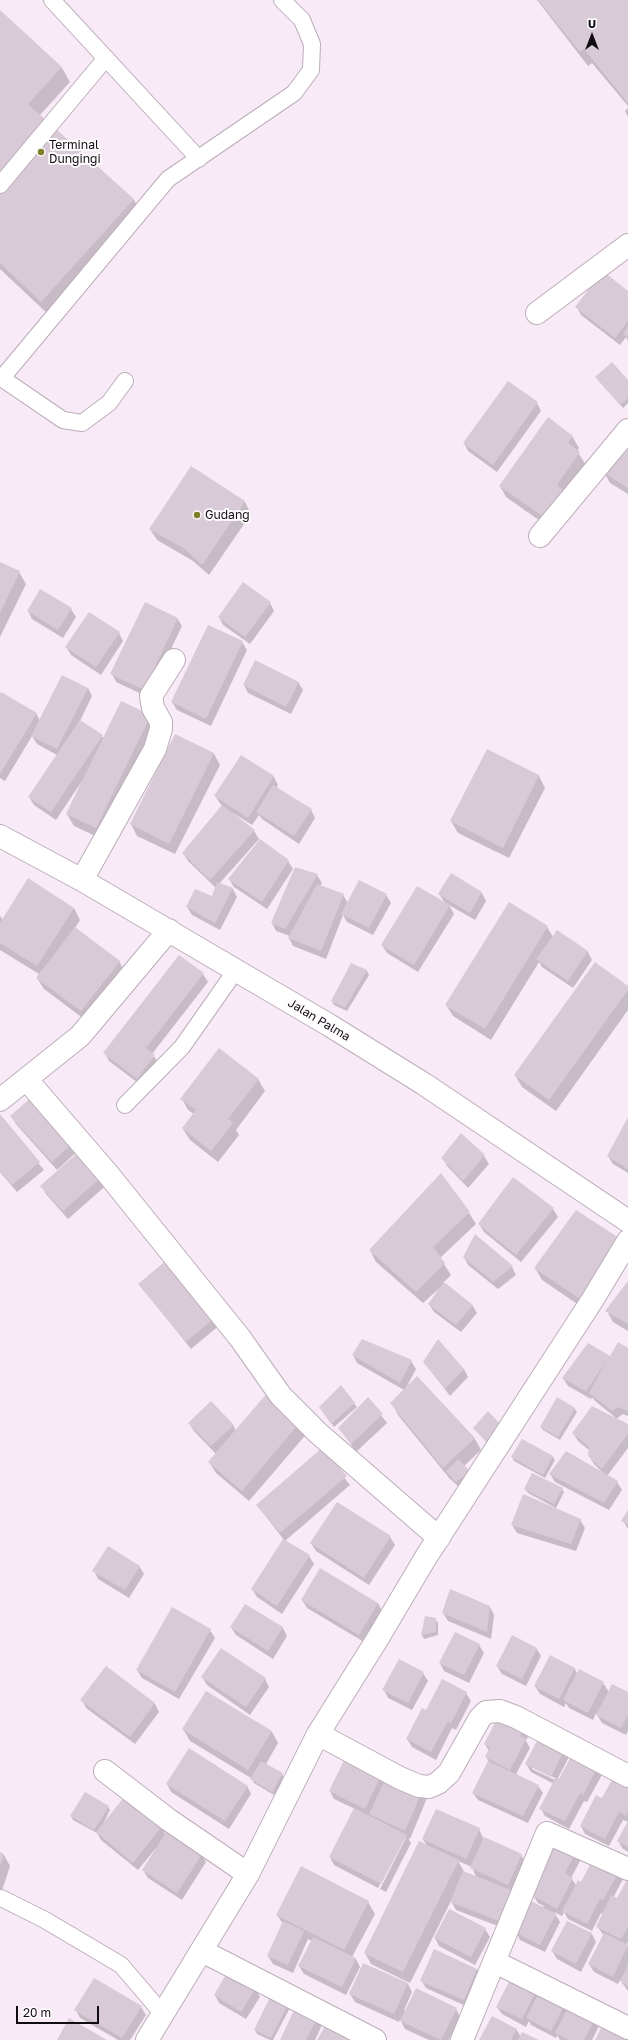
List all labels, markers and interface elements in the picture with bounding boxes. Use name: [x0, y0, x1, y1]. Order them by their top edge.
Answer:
north arrow: [572, 16, 612, 56]
text: U: [588, 17, 596, 30]
place label: Terminal Dungingi: [49, 138, 101, 166]
marker: Terminal Dungingi: [36, 147, 46, 157]
place label: Gudang: [205, 508, 250, 522]
marker: Gudang: [192, 510, 202, 520]
street label: Jalan Palma: [285, 996, 353, 1044]
scale bar: [18, 1998, 101, 2024]
text: 20 m: [23, 2005, 51, 2020]

